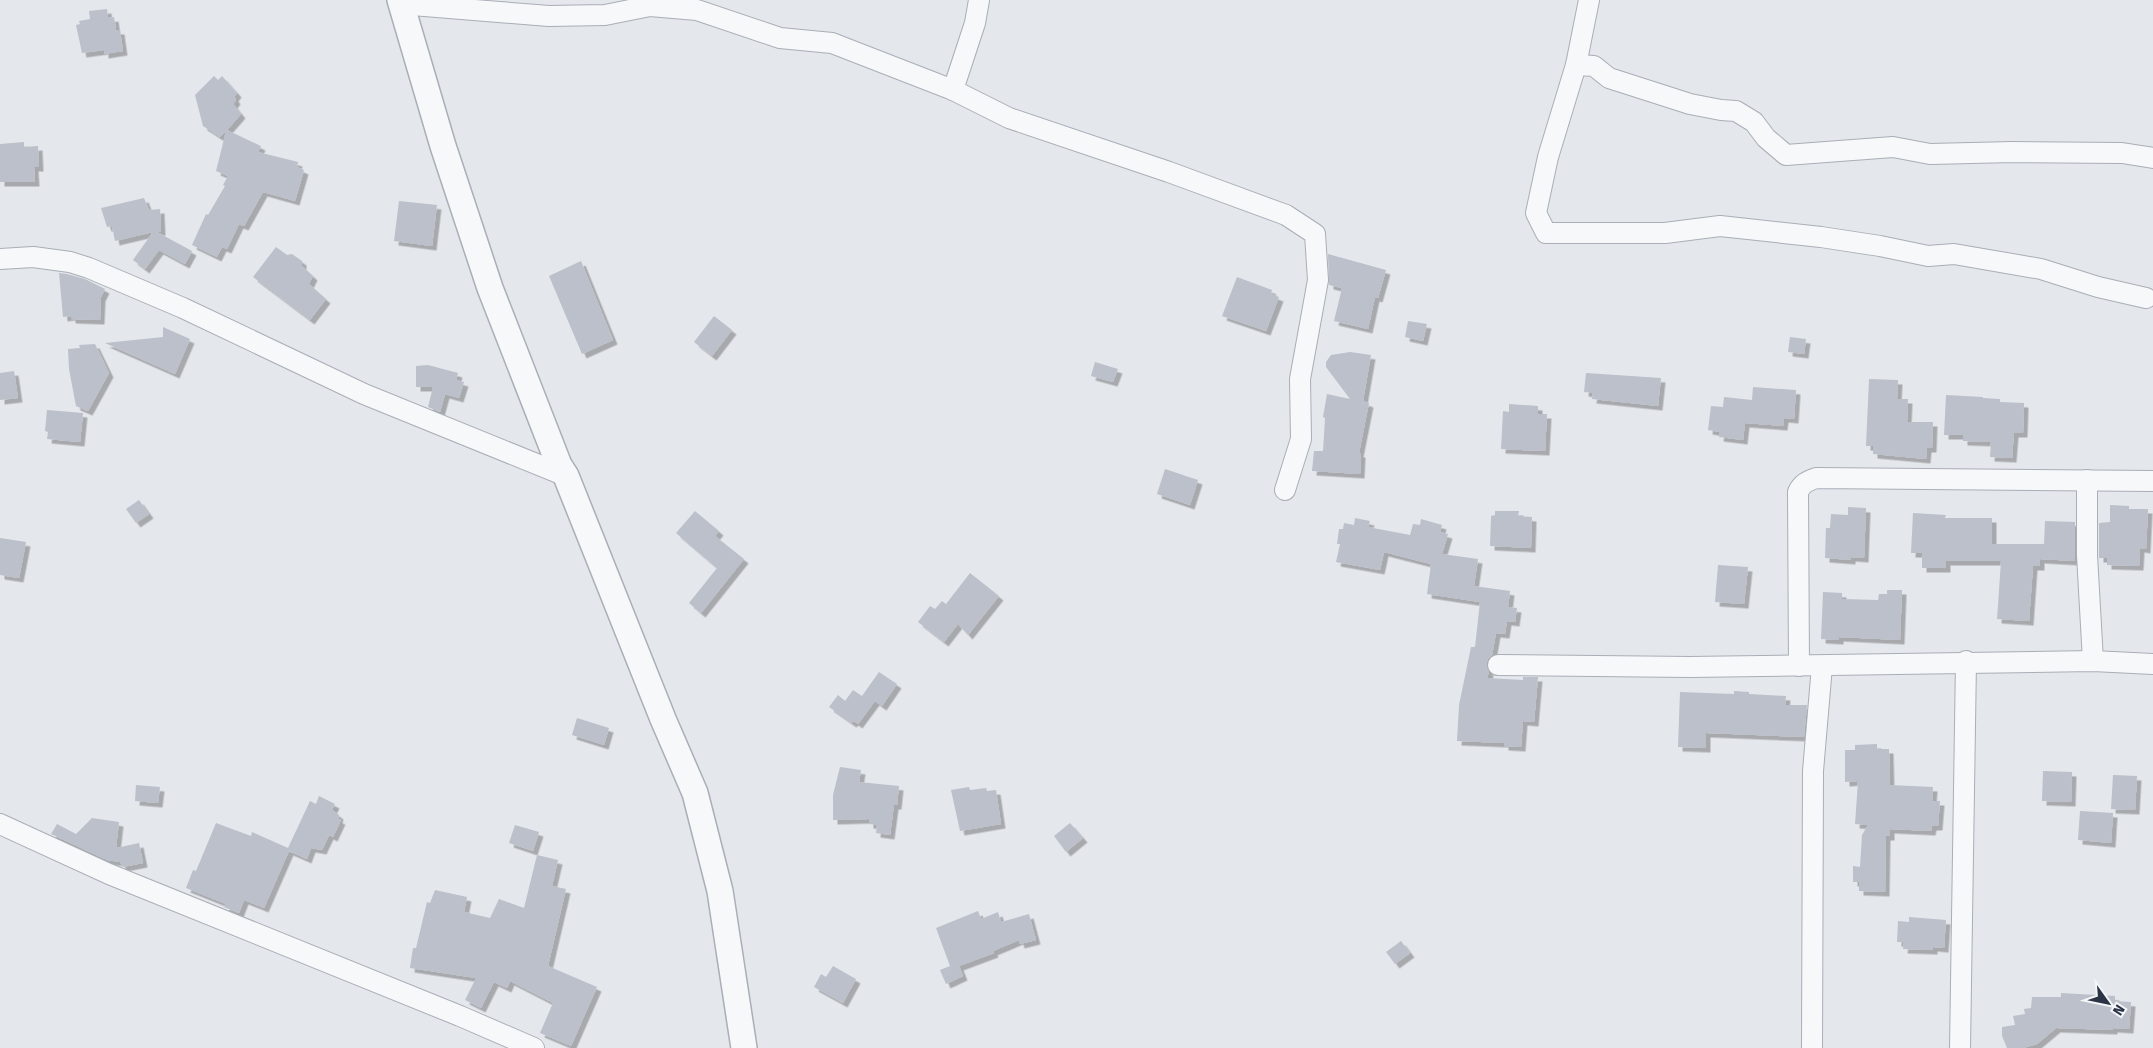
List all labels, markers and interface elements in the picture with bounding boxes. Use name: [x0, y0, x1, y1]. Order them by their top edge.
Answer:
north arrow: [2083, 978, 2133, 1028]
text: N: [2109, 1001, 2128, 1018]

